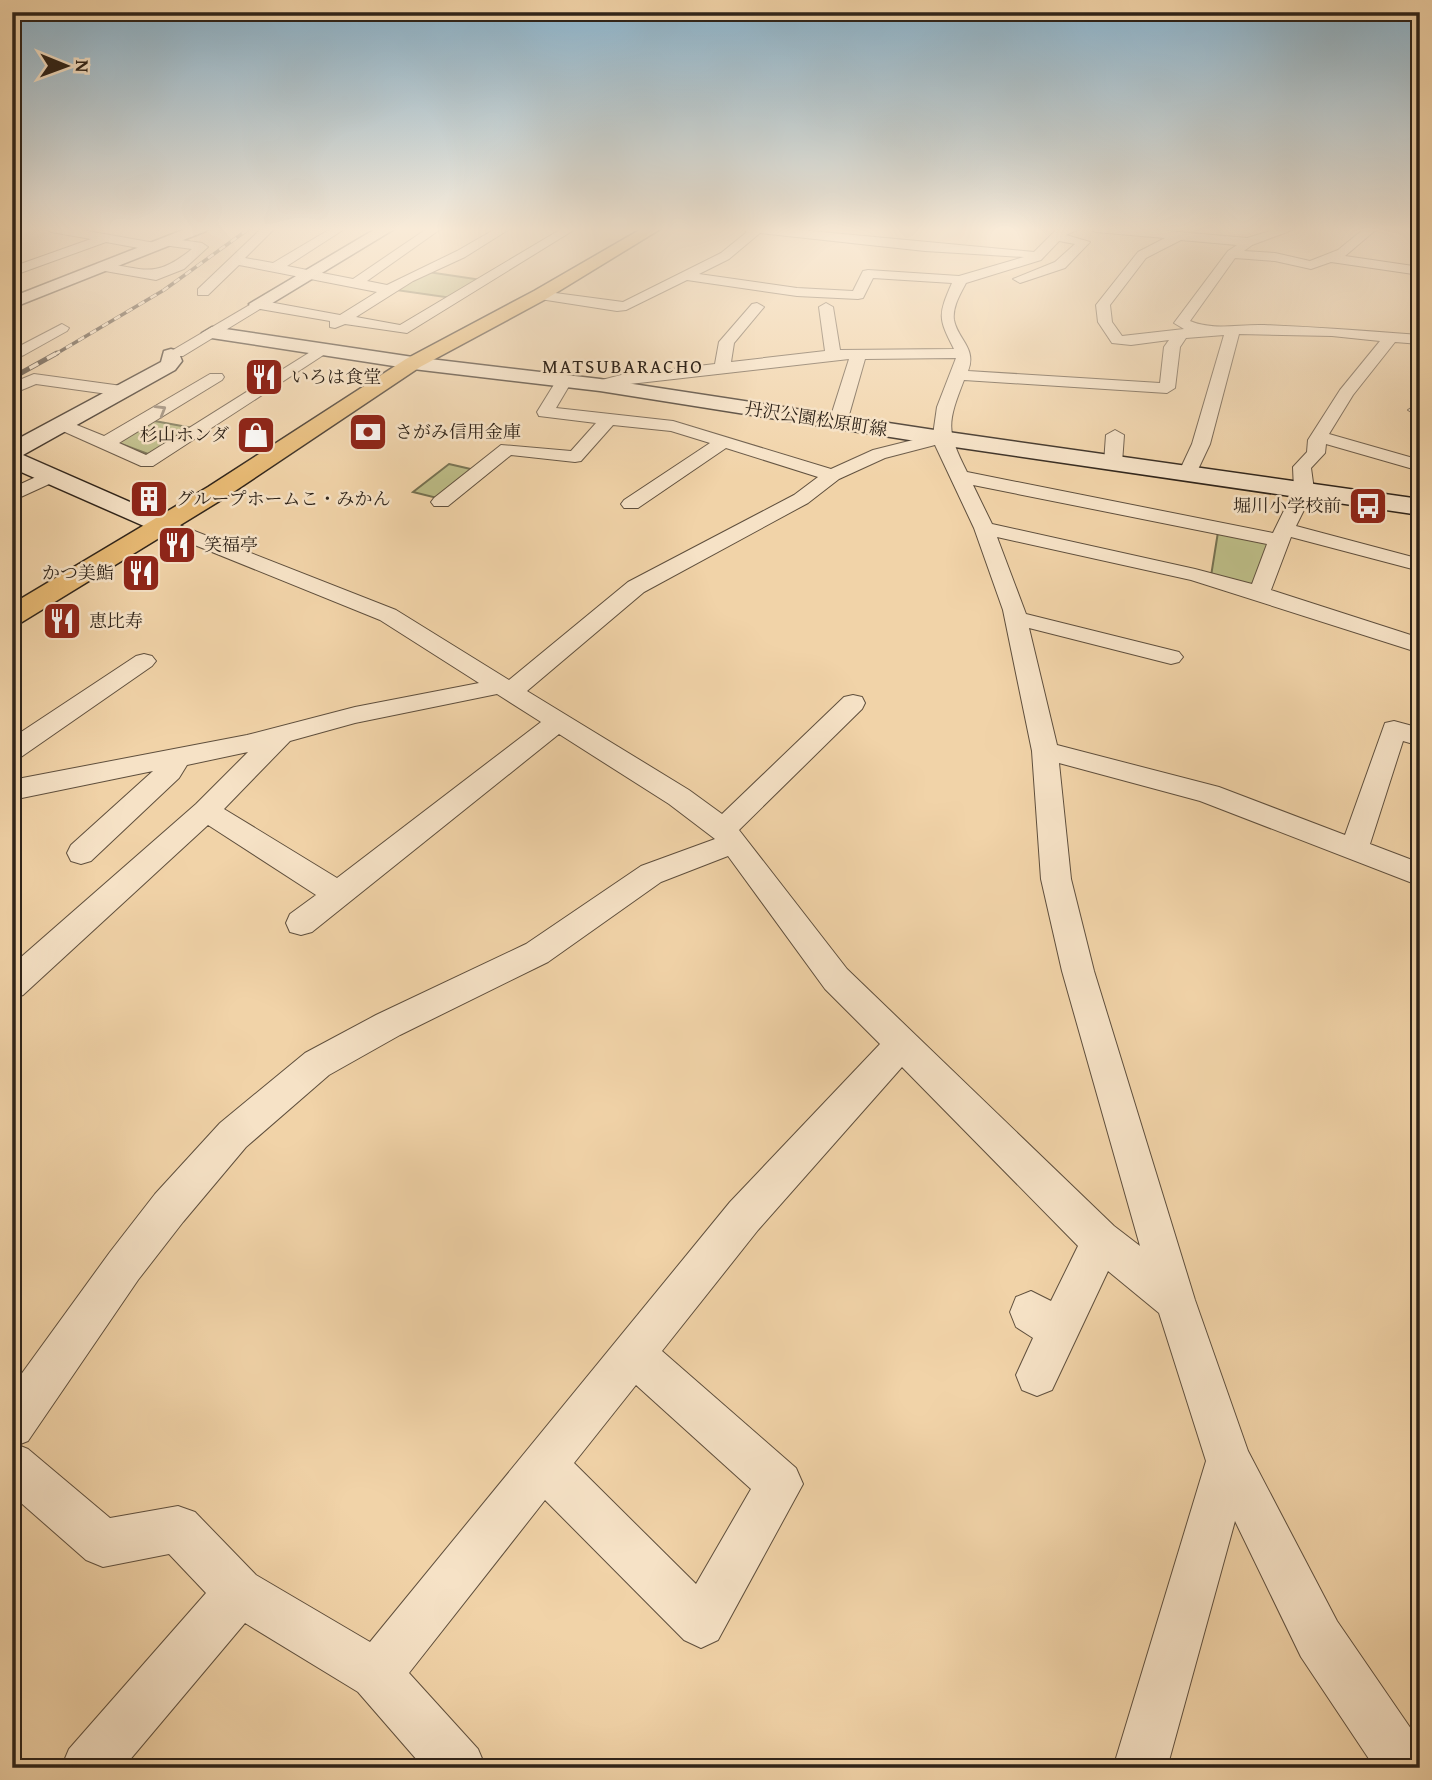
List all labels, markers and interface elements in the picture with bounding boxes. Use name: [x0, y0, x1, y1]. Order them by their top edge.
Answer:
north arrow: [32, 32, 102, 102]
text: N: [69, 60, 97, 73]
district label: MATSUBARACHO: [542, 352, 704, 380]
restaurant icon: いろは食堂: [243, 356, 285, 398]
place label: いろは食堂: [291, 363, 381, 390]
street label: 丹沢公園松原町線: [743, 394, 889, 443]
one-way arrow: [154, 405, 167, 418]
bank icon: さがみ信用金庫: [347, 411, 389, 453]
shop icon: 杉山ホンダ: [235, 414, 277, 456]
place label: さがみ信用金庫: [395, 418, 521, 445]
place label: 杉山ホンダ: [140, 421, 229, 448]
building icon: グループホームこ・みかん: [128, 478, 170, 520]
place label: グループホームこ・みかん: [176, 485, 391, 512]
bus stop icon: 堀川小学校前: [1347, 485, 1389, 527]
place label: 堀川小学校前: [1233, 492, 1341, 519]
restaurant icon: 笑福亭: [156, 524, 198, 566]
place label: 笑福亭: [204, 531, 258, 558]
restaurant icon: かつ美鮨: [120, 552, 162, 594]
place label: かつ美鮨: [42, 559, 114, 586]
restaurant icon: 恵比寿: [41, 600, 83, 642]
place label: 恵比寿: [89, 607, 143, 634]

